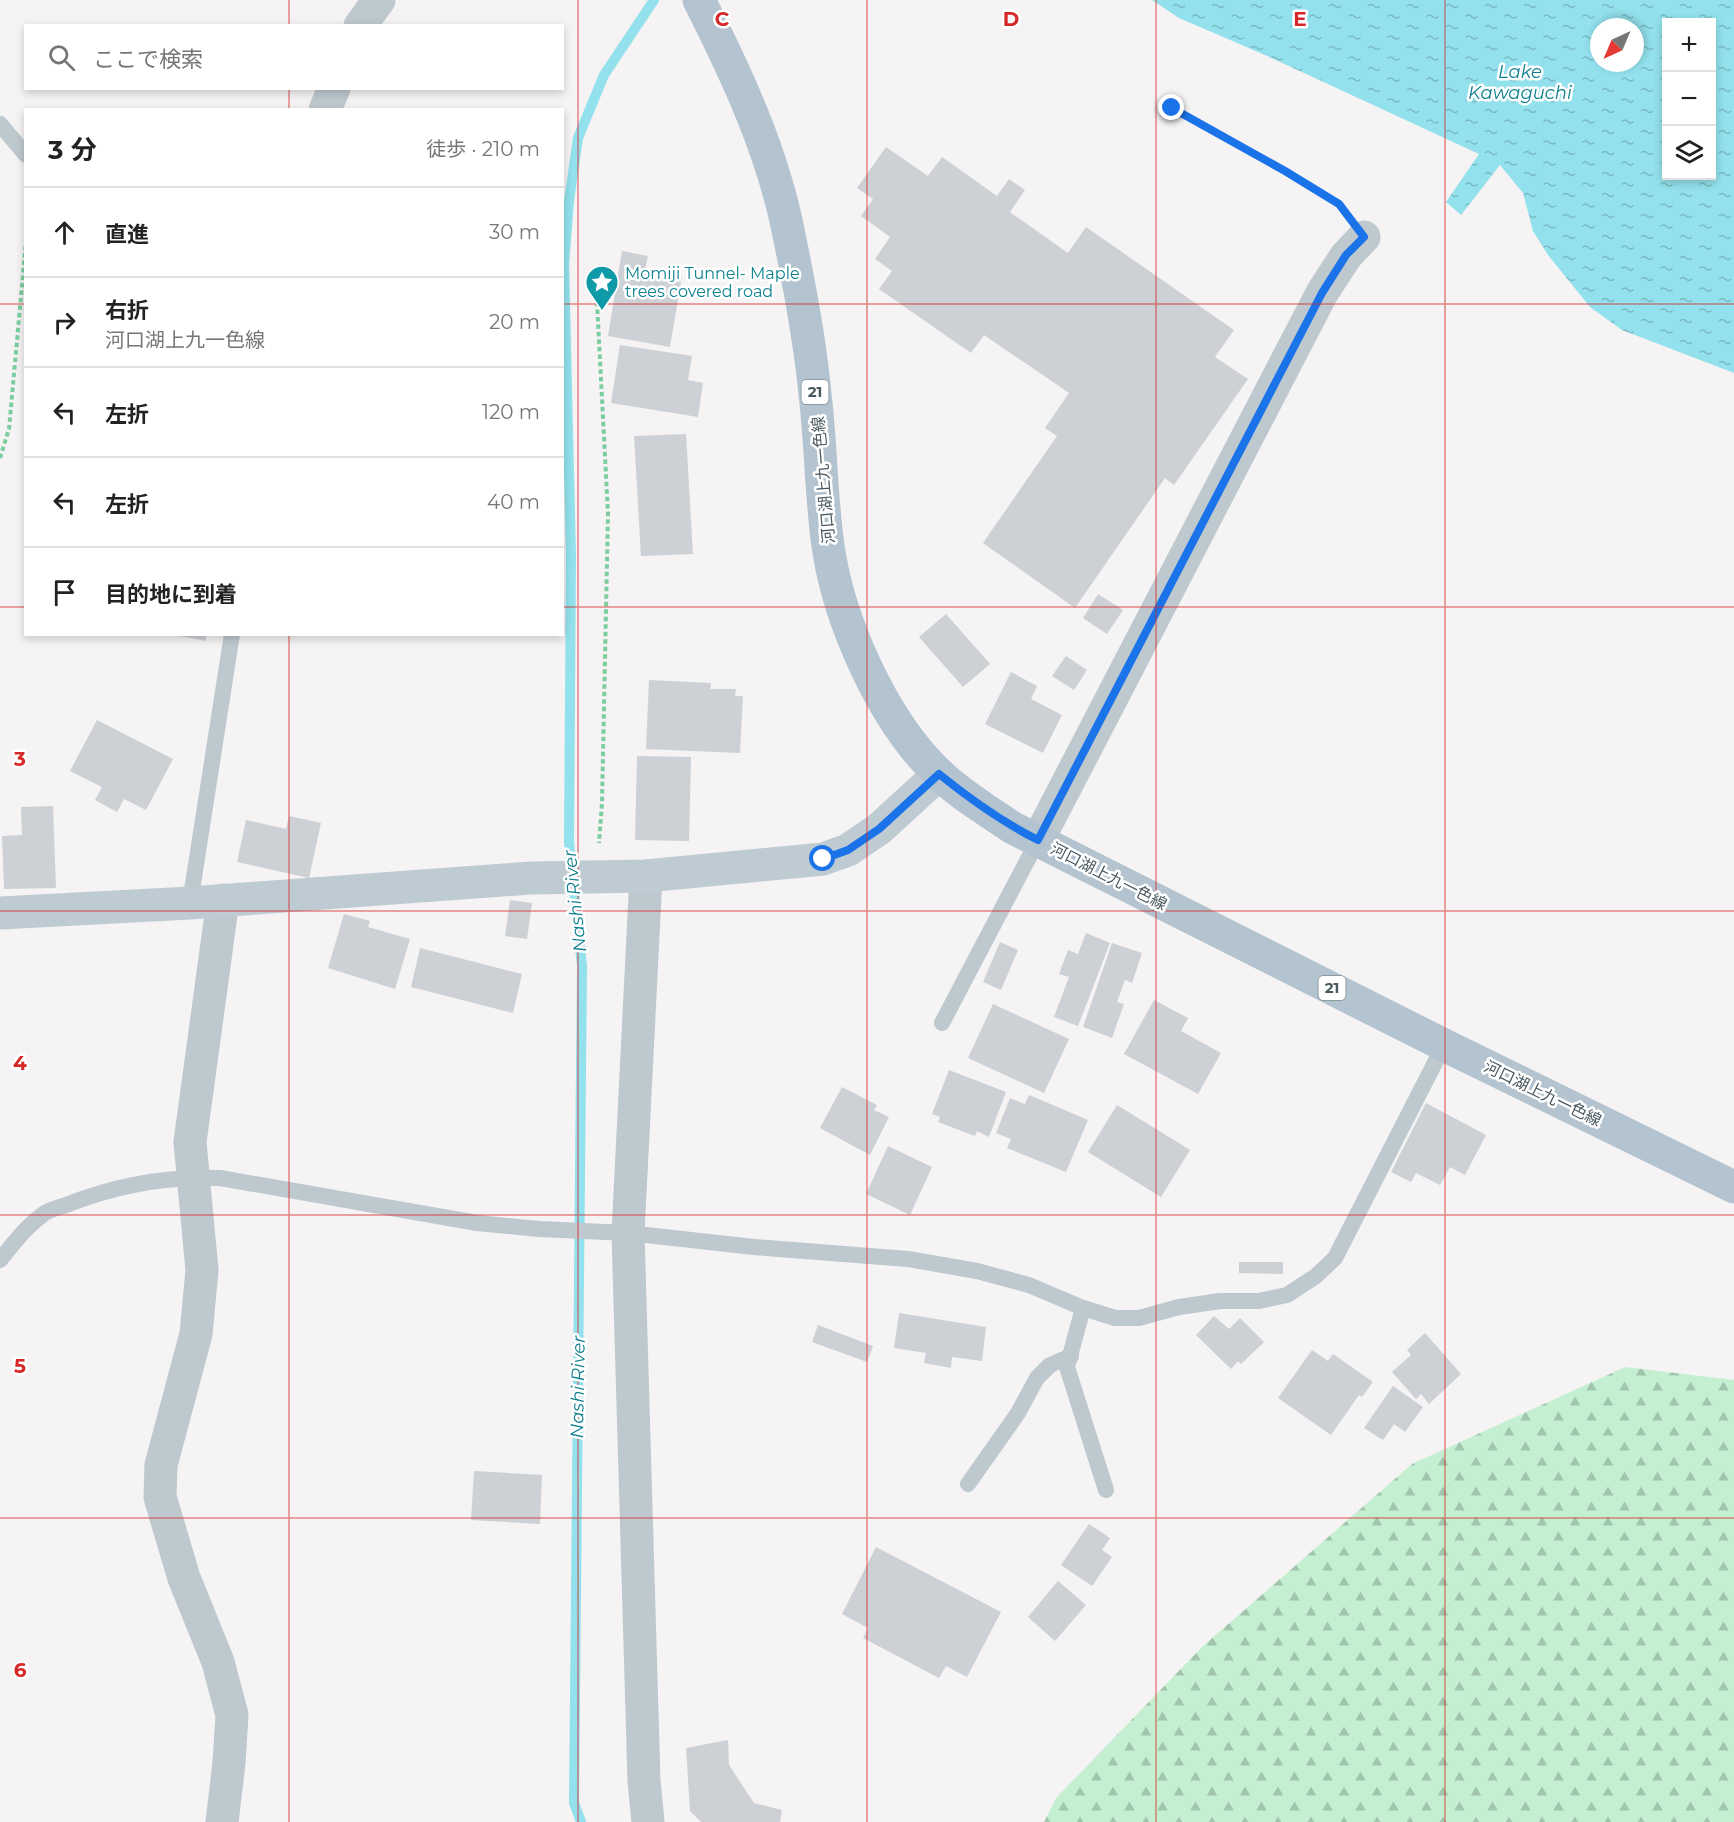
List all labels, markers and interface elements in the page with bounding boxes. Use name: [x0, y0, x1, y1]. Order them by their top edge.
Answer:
text: C: [715, 7, 730, 31]
text: D: [1003, 7, 1019, 31]
text: E: [1293, 7, 1307, 31]
north arrow: [1590, 18, 1644, 72]
map controls: [1662, 18, 1716, 180]
button: +: [1662, 18, 1716, 72]
search box: [24, 24, 564, 90]
icon: search: [45, 41, 78, 74]
text: ここで検索: [93, 46, 203, 73]
water label: Lake Kawaguchi: [1468, 61, 1572, 104]
button: −: [1662, 72, 1716, 126]
route end: [1158, 94, 1184, 120]
button: layers: [1662, 126, 1716, 180]
text: 3 分: [48, 134, 97, 166]
text: 徒歩 · 210 m: [426, 137, 540, 161]
icon: ahead: [48, 216, 81, 249]
text: 30 m: [489, 220, 540, 244]
text: 直進: [105, 221, 149, 248]
place icon: Momiji Tunnel- Maple trees covered road: [584, 264, 620, 311]
place label: Momiji Tunnel- Maple trees covered road: [625, 264, 800, 301]
text: 右折: [105, 297, 149, 324]
icon: right: [48, 306, 81, 339]
text: 20 m: [489, 310, 540, 334]
text: 河口湖上九一色線: [105, 328, 265, 352]
road number: 21: [802, 380, 828, 404]
icon: left: [48, 396, 81, 429]
text: 120 m: [482, 400, 540, 424]
text: 左折: [105, 401, 149, 428]
street label: 河口湖上九一色線: [808, 415, 839, 545]
icon: left: [48, 486, 81, 519]
text: 40 m: [487, 490, 540, 514]
text: 左折: [105, 491, 149, 518]
icon: arrive: [48, 576, 81, 609]
text: 目的地に到着: [105, 581, 237, 608]
text: 3: [13, 747, 26, 771]
street label: 河口湖上九一色線: [1047, 839, 1170, 914]
route start: [809, 845, 835, 871]
water label: Nashi River: [559, 848, 591, 953]
road number: 21: [1318, 976, 1346, 1000]
text: 4: [13, 1051, 27, 1075]
street label: 河口湖上九一色線: [1481, 1057, 1604, 1130]
water label: Nashi River: [566, 1335, 590, 1439]
text: 5: [14, 1354, 26, 1378]
text: 6: [14, 1658, 27, 1682]

